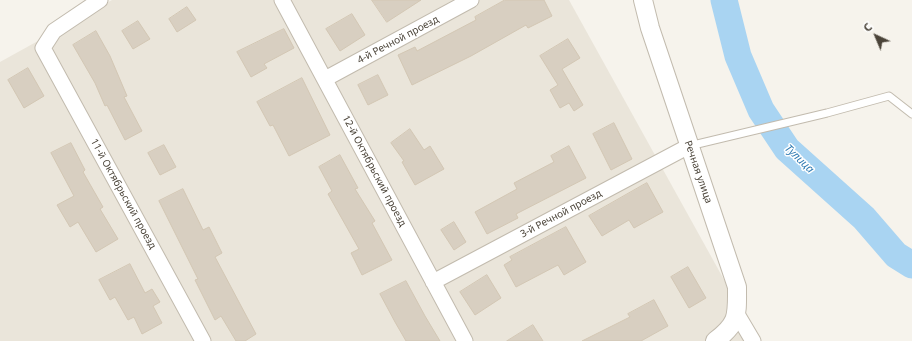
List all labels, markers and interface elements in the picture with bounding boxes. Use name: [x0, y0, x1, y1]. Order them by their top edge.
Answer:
street label: 4-й Речной проезд: [355, 13, 441, 67]
north arrow: [856, 16, 896, 56]
text: С: [860, 19, 875, 35]
street label: 12-й Октябрьский проезд: [340, 113, 408, 229]
street label: 11-й Октябрьский проезд: [88, 137, 158, 251]
street label: Речная улица: [682, 139, 714, 205]
water label: Тулица: [782, 142, 816, 176]
street label: 3-й Речной проезд: [518, 187, 604, 241]

